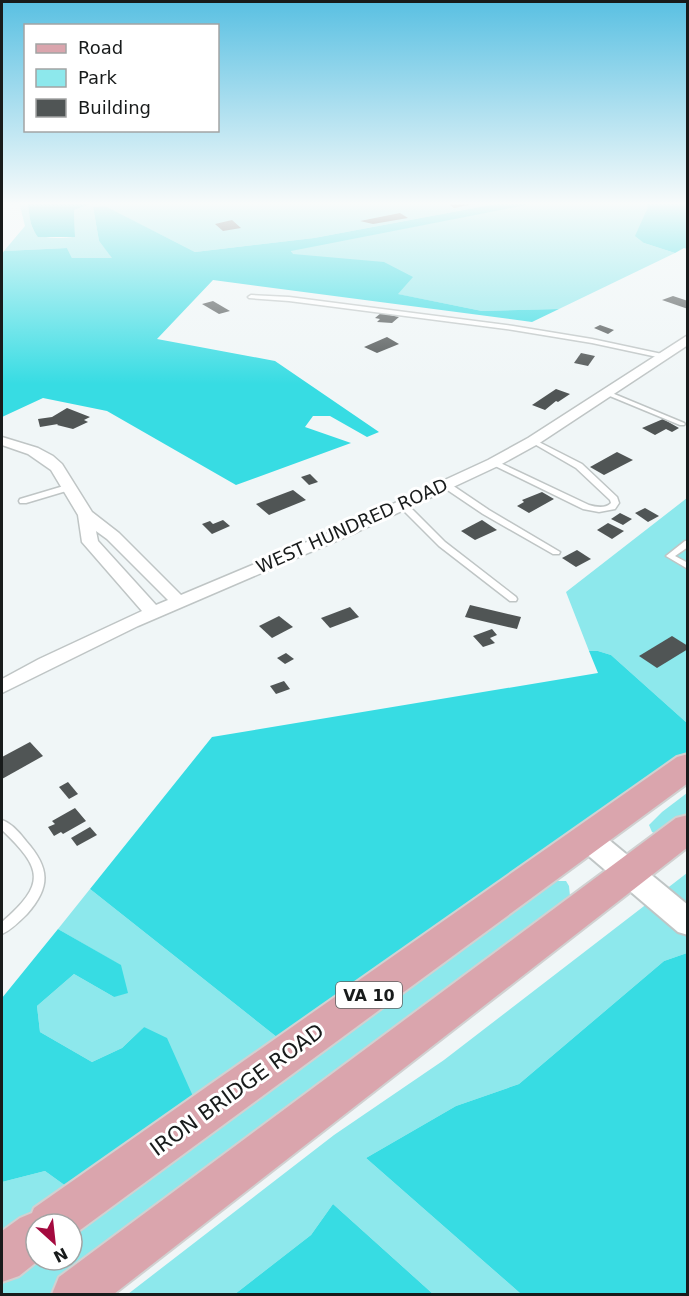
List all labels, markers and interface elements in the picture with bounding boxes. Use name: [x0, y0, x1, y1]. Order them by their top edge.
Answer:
legend: [24, 24, 219, 132]
text: Road: [78, 37, 123, 58]
text: Park: [78, 67, 117, 88]
text: Building: [78, 97, 151, 118]
street label: WEST HUNDRED ROAD: [253, 474, 451, 577]
road number: VA 10: [336, 982, 402, 1008]
street label: IRON BRIDGE ROAD: [146, 1019, 328, 1161]
north arrow: [24, 1212, 84, 1272]
text: N: [50, 1243, 71, 1266]

